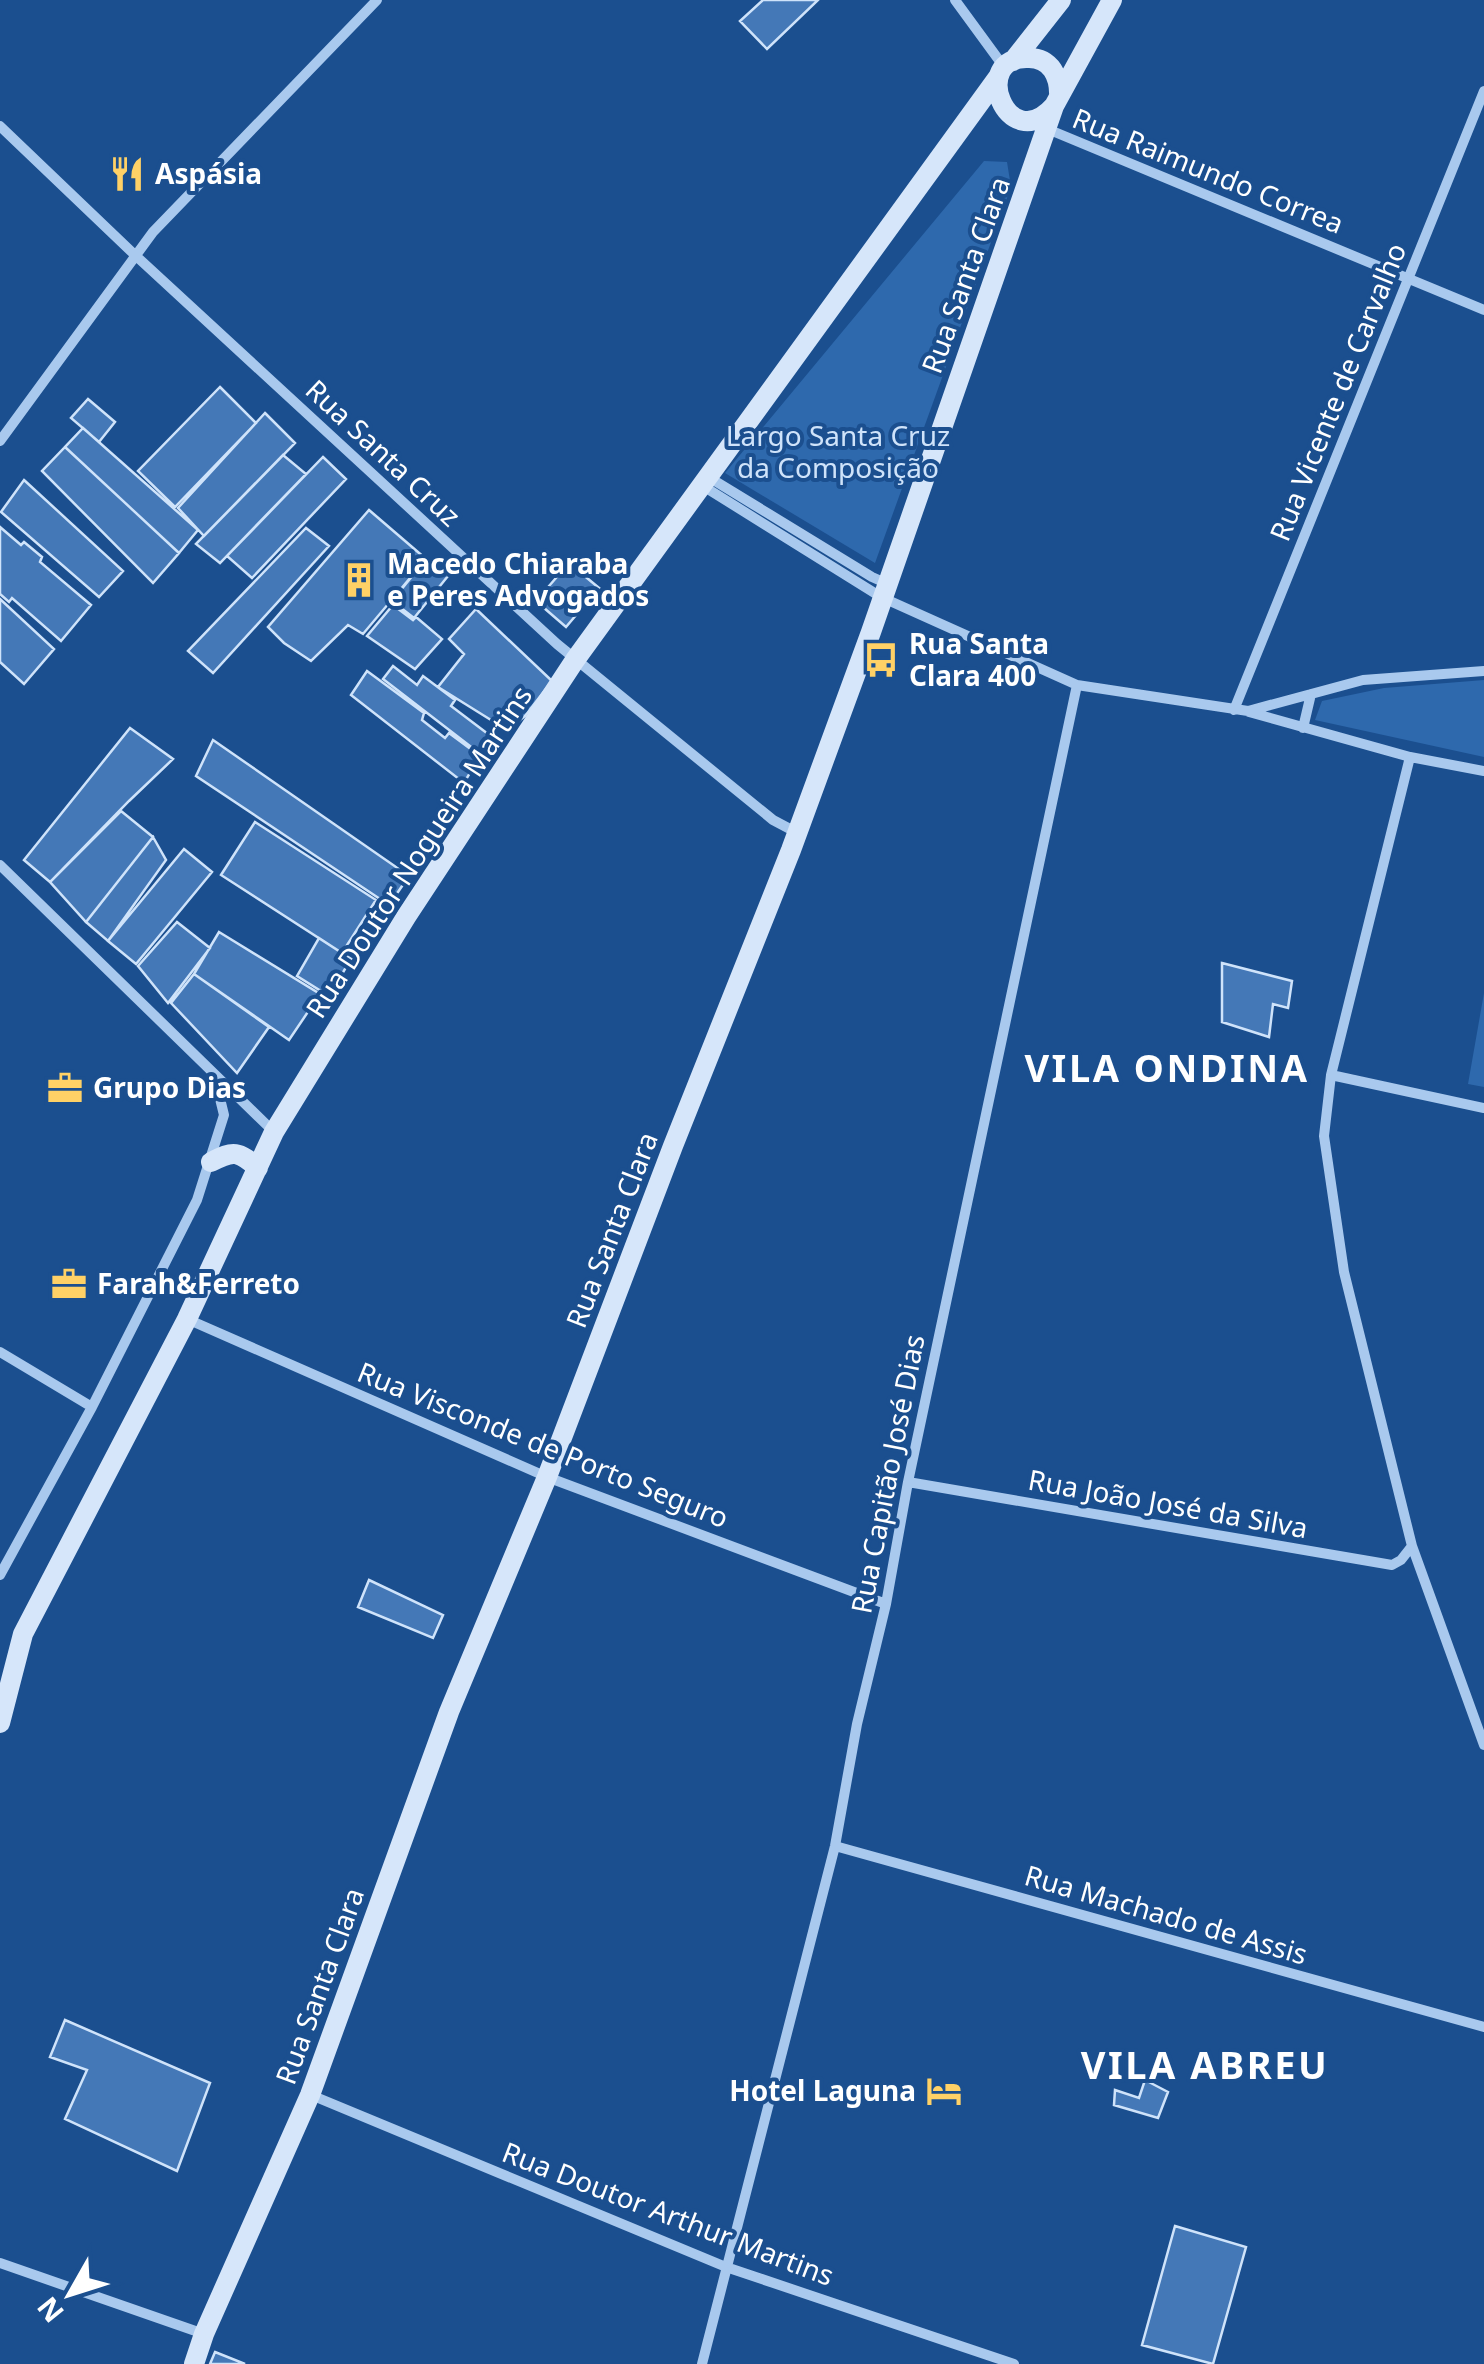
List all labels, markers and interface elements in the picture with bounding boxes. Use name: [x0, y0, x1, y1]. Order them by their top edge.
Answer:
street label: Rua Raimundo Correa: [1067, 98, 1349, 242]
place label: Aspásia: [155, 154, 262, 192]
restaurant icon: Aspásia: [108, 155, 146, 193]
street label: Rua Santa Clara: [912, 171, 1018, 378]
street label: Rua Vicente de Carvalho: [1260, 237, 1414, 546]
street label: Rua Santa Cruz: [298, 371, 469, 534]
park label: Largo Santa Cruz da Composição: [726, 416, 950, 486]
place label: Macedo Chiaraba e Peres Advogados: [387, 544, 649, 614]
building icon: Macedo Chiaraba e Peres Advogados: [340, 561, 378, 599]
place label: Rua Santa Clara 400: [909, 624, 1049, 694]
bus stop icon: Rua Santa Clara 400: [862, 641, 900, 679]
street label: Rua Doutor Nogueira Martins: [296, 678, 540, 1025]
district label: VILA ONDINA: [1024, 1041, 1310, 1093]
place label: Grupo Dias: [93, 1068, 246, 1106]
office icon: Grupo Dias: [46, 1069, 84, 1107]
street label: Rua Santa Clara: [556, 1126, 666, 1333]
place label: Farah&Ferreto: [97, 1264, 300, 1302]
office icon: Farah&Ferreto: [50, 1265, 88, 1303]
street label: Rua Capitão José Dias: [841, 1331, 933, 1617]
street label: Rua Visconde de Porto Seguro: [352, 1352, 734, 1536]
street label: Rua João José da Silva: [1025, 1460, 1311, 1546]
street label: Rua Machado de Assis: [1021, 1855, 1312, 1973]
street label: Rua Santa Clara: [266, 1882, 372, 2089]
district label: VILA ABREU: [1081, 2038, 1329, 2090]
place label: Hotel Laguna: [729, 2071, 916, 2109]
hotel icon: Hotel Laguna: [925, 2072, 963, 2110]
street label: Rua Doutor Arthur Martins: [497, 2132, 839, 2294]
north arrow: [20, 2244, 120, 2344]
text: N: [28, 2290, 72, 2331]

